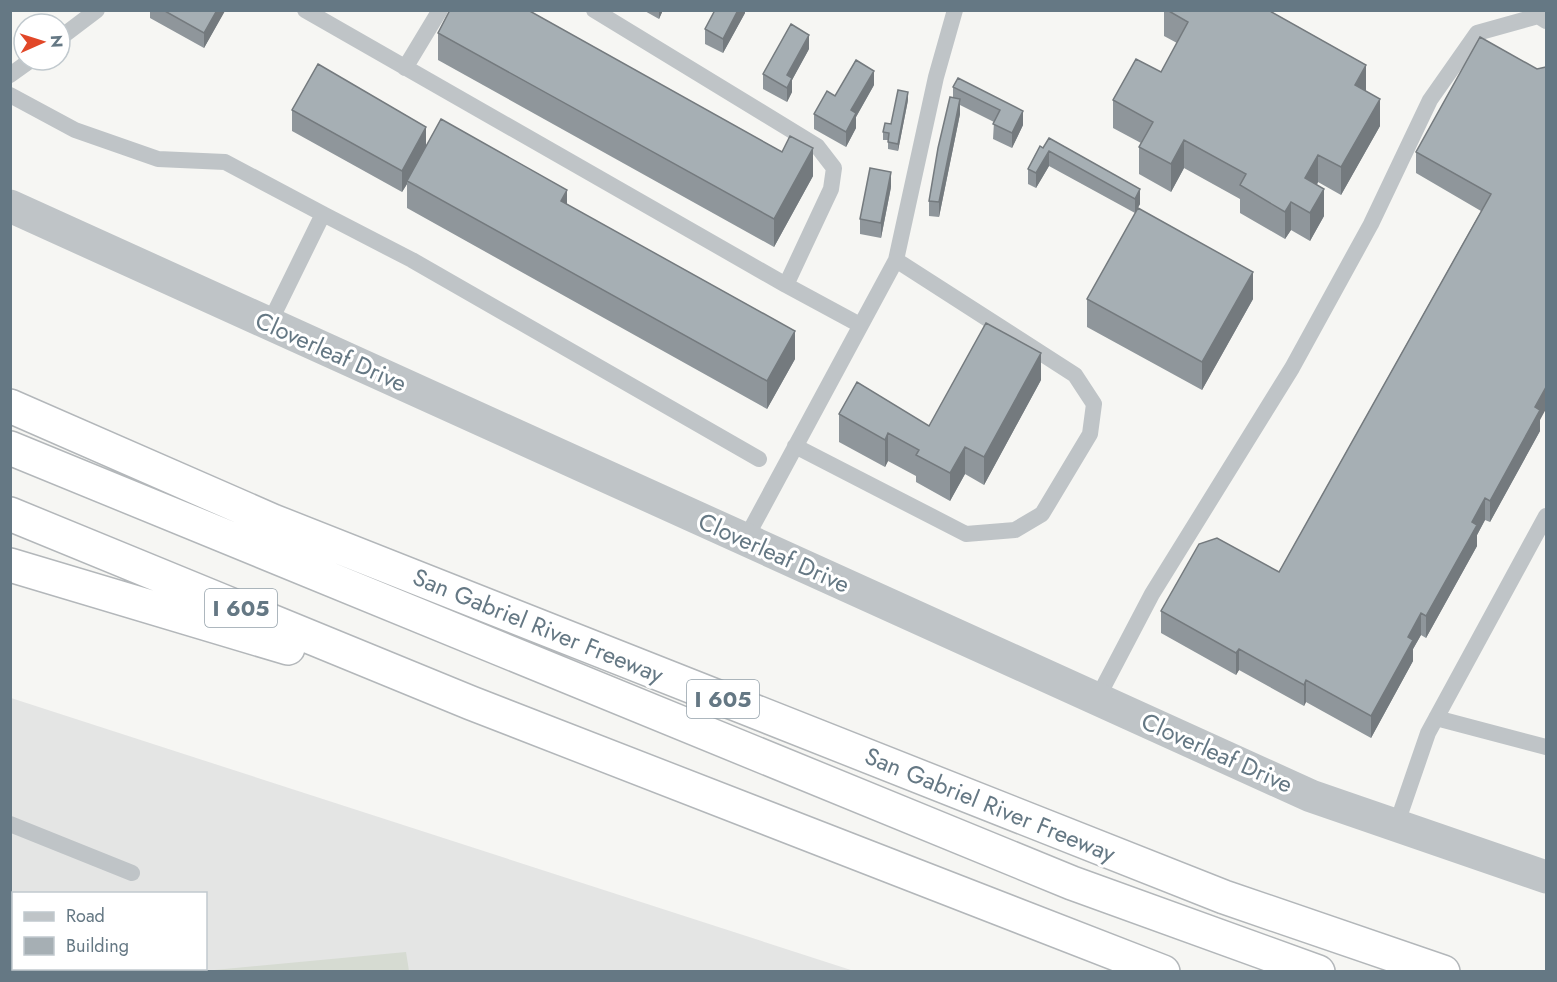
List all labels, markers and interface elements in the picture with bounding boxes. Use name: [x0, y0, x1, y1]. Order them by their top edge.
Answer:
north arrow: [12, 12, 72, 72]
text: N: [45, 34, 68, 48]
street label: Cloverleaf Drive: [250, 303, 412, 401]
street label: Cloverleaf Drive: [693, 504, 855, 602]
street label: San Gabriel River Freeway: [408, 559, 669, 692]
road number: I 605: [205, 589, 277, 627]
road number: I 605: [687, 680, 759, 718]
street label: Cloverleaf Drive: [1136, 704, 1298, 802]
street label: San Gabriel River Freeway: [860, 738, 1121, 871]
legend: [12, 892, 207, 970]
text: Road: [66, 903, 105, 929]
text: Building: [66, 933, 129, 959]

